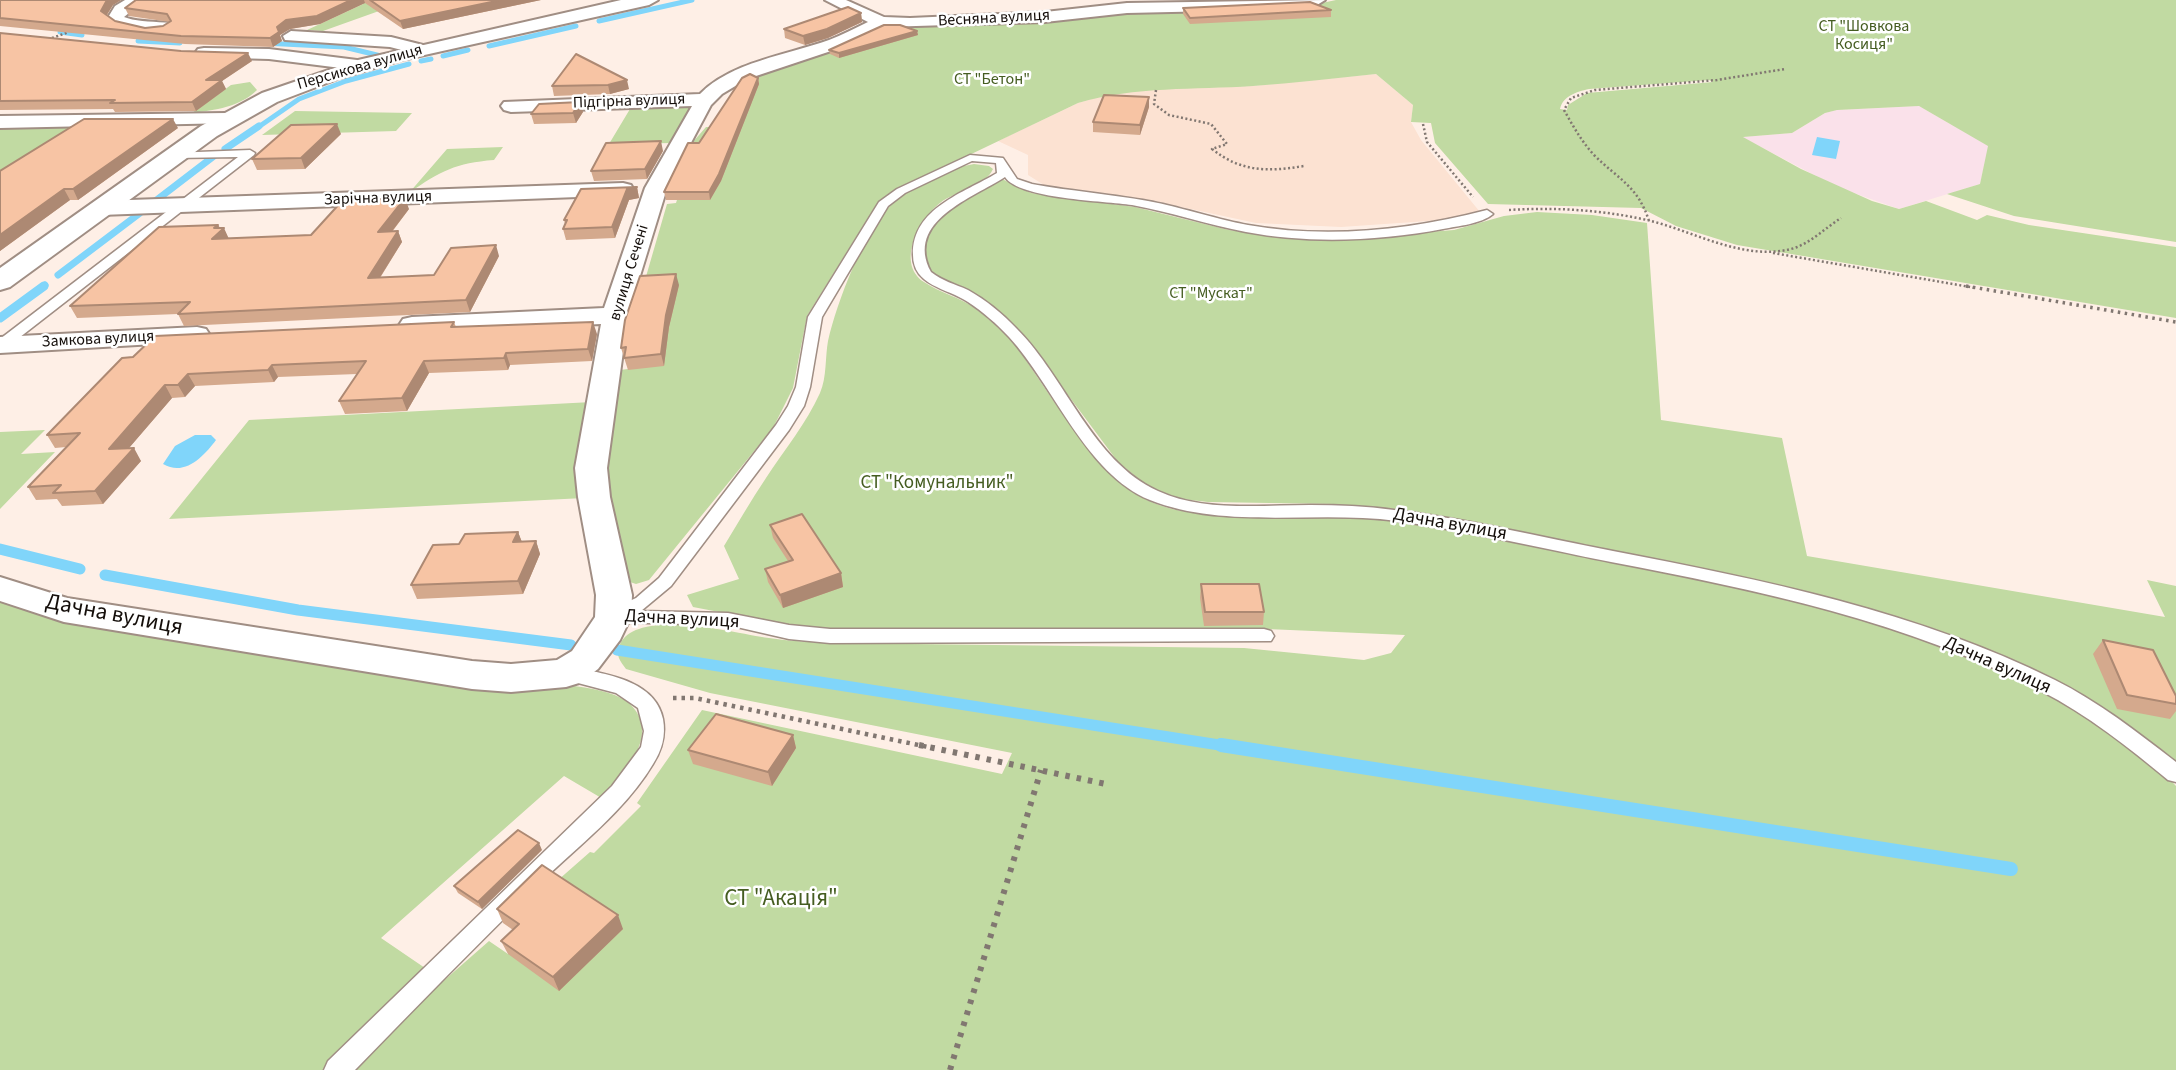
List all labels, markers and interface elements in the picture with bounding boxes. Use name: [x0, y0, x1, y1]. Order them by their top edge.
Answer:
street label: Весняна вулиця: [937, 6, 1051, 32]
park label: СТ "Шовкова Косиця": [1819, 17, 1909, 55]
street label: Персикова вулиця: [295, 41, 425, 95]
park label: СТ "Бетон": [954, 70, 1030, 90]
street label: Підгірна вулиця: [572, 90, 686, 114]
street label: Зарічна вулиця: [324, 188, 432, 210]
street label: вулиця Сечені: [606, 223, 654, 323]
park label: СТ "Мускат": [1169, 284, 1253, 304]
street label: Замкова вулиця: [41, 327, 155, 353]
park label: СТ "Комунальник": [860, 473, 1014, 495]
street label: Дачна вулиця: [1391, 504, 1509, 546]
street label: Дачна вулиця: [43, 589, 185, 643]
street label: Дачна вулиця: [624, 606, 740, 634]
street label: Дачна вулиця: [1940, 632, 2054, 700]
park label: СТ "Акація": [724, 886, 838, 914]

